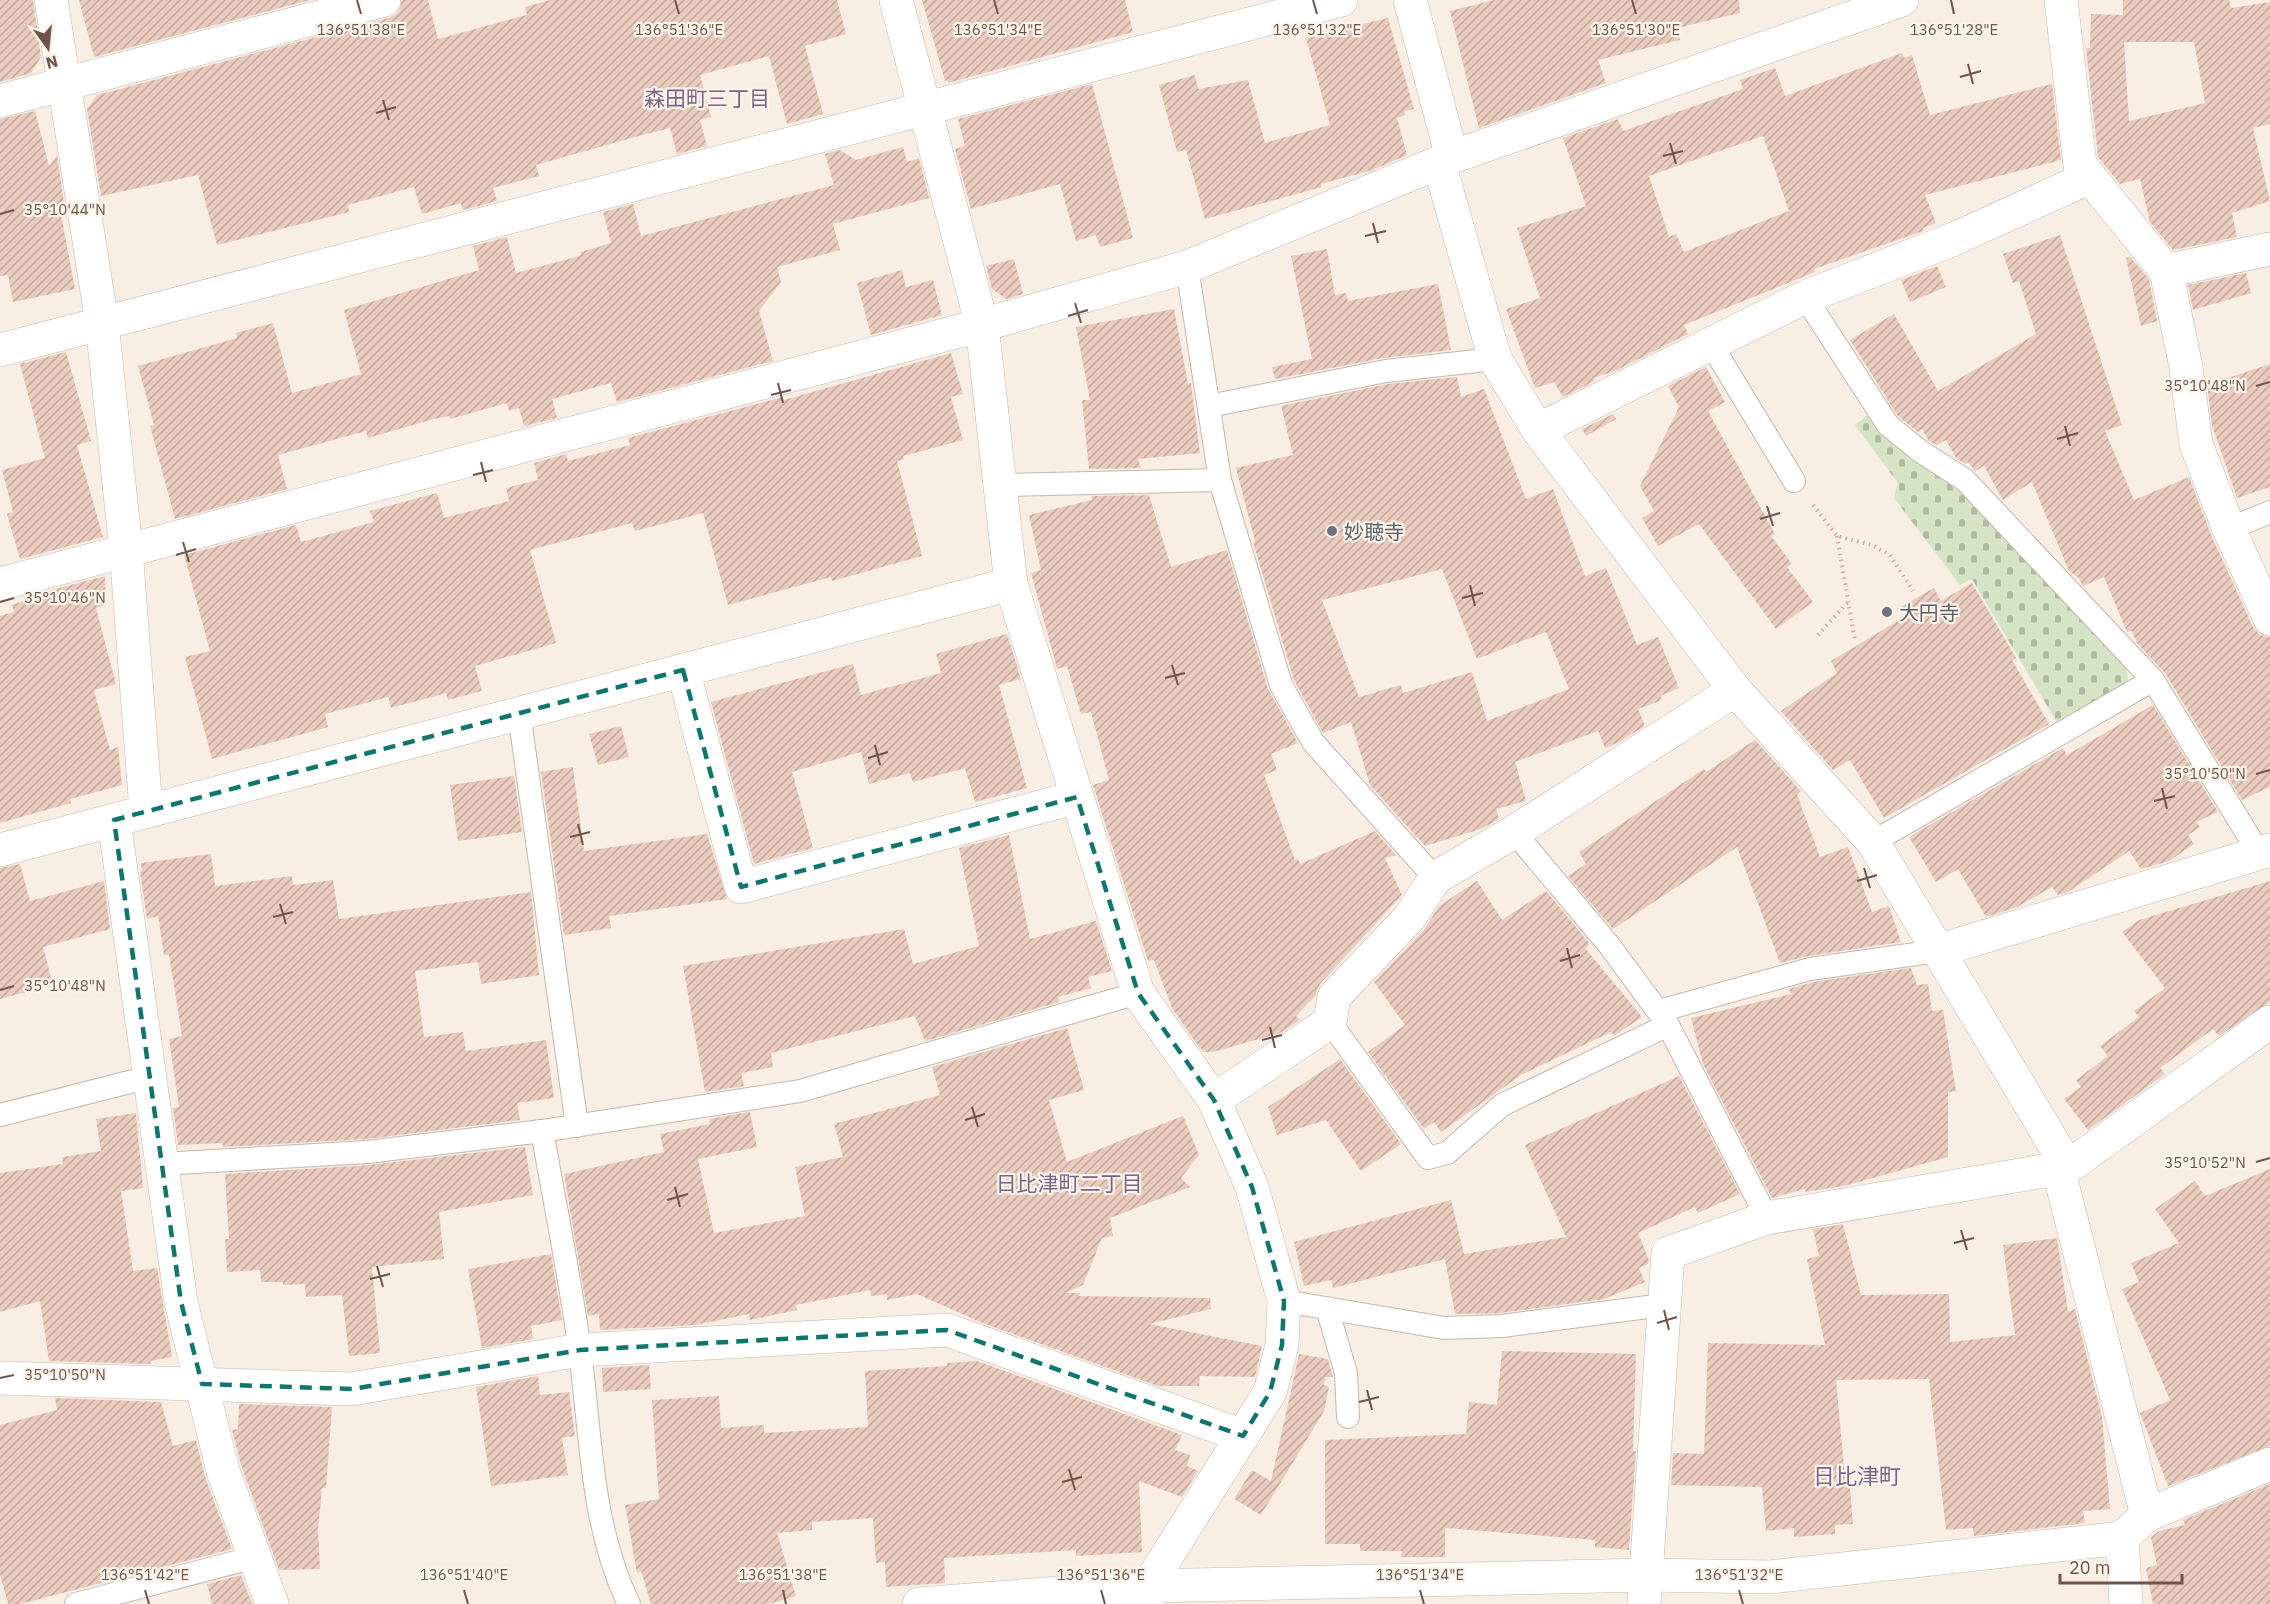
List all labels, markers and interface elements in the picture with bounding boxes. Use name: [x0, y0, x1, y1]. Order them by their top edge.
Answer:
north arrow: [18, 18, 78, 78]
text: 136°51'38"E: [317, 20, 405, 39]
text: 136°51'36"E: [635, 20, 723, 39]
text: 136°51'34"E: [954, 20, 1042, 39]
text: 136°51'32"E: [1273, 20, 1361, 39]
text: 136°51'30"E: [1592, 20, 1680, 39]
text: 136°51'28"E: [1910, 20, 1998, 39]
text: N: [44, 51, 60, 74]
district label: 森田町三丁目: [644, 84, 770, 112]
text: 35°10'44"N: [24, 200, 106, 219]
text: 35°10'48"N: [2164, 376, 2246, 395]
place label: 妙聴寺: [1344, 518, 1404, 545]
marker: 妙聴寺: [1325, 524, 1339, 538]
text: 35°10'46"N: [24, 588, 106, 607]
place label: 大円寺: [1899, 599, 1959, 626]
marker: 大円寺: [1880, 605, 1894, 619]
text: 35°10'50"N: [2164, 764, 2246, 783]
text: 35°10'48"N: [24, 976, 106, 995]
text: 35°10'52"N: [2164, 1153, 2246, 1172]
district label: 日比津町二丁目: [996, 1169, 1143, 1197]
text: 35°10'50"N: [24, 1365, 106, 1384]
district label: 日比津町: [1813, 1461, 1901, 1490]
scale bar: [2060, 1547, 2182, 1585]
text: 20 m: [2069, 1556, 2111, 1579]
text: 136°51'42"E: [101, 1565, 189, 1584]
text: 136°51'40"E: [420, 1565, 508, 1584]
text: 136°51'38"E: [739, 1565, 827, 1584]
text: 136°51'36"E: [1057, 1565, 1145, 1584]
text: 136°51'34"E: [1376, 1565, 1464, 1584]
text: 136°51'32"E: [1695, 1565, 1783, 1584]

